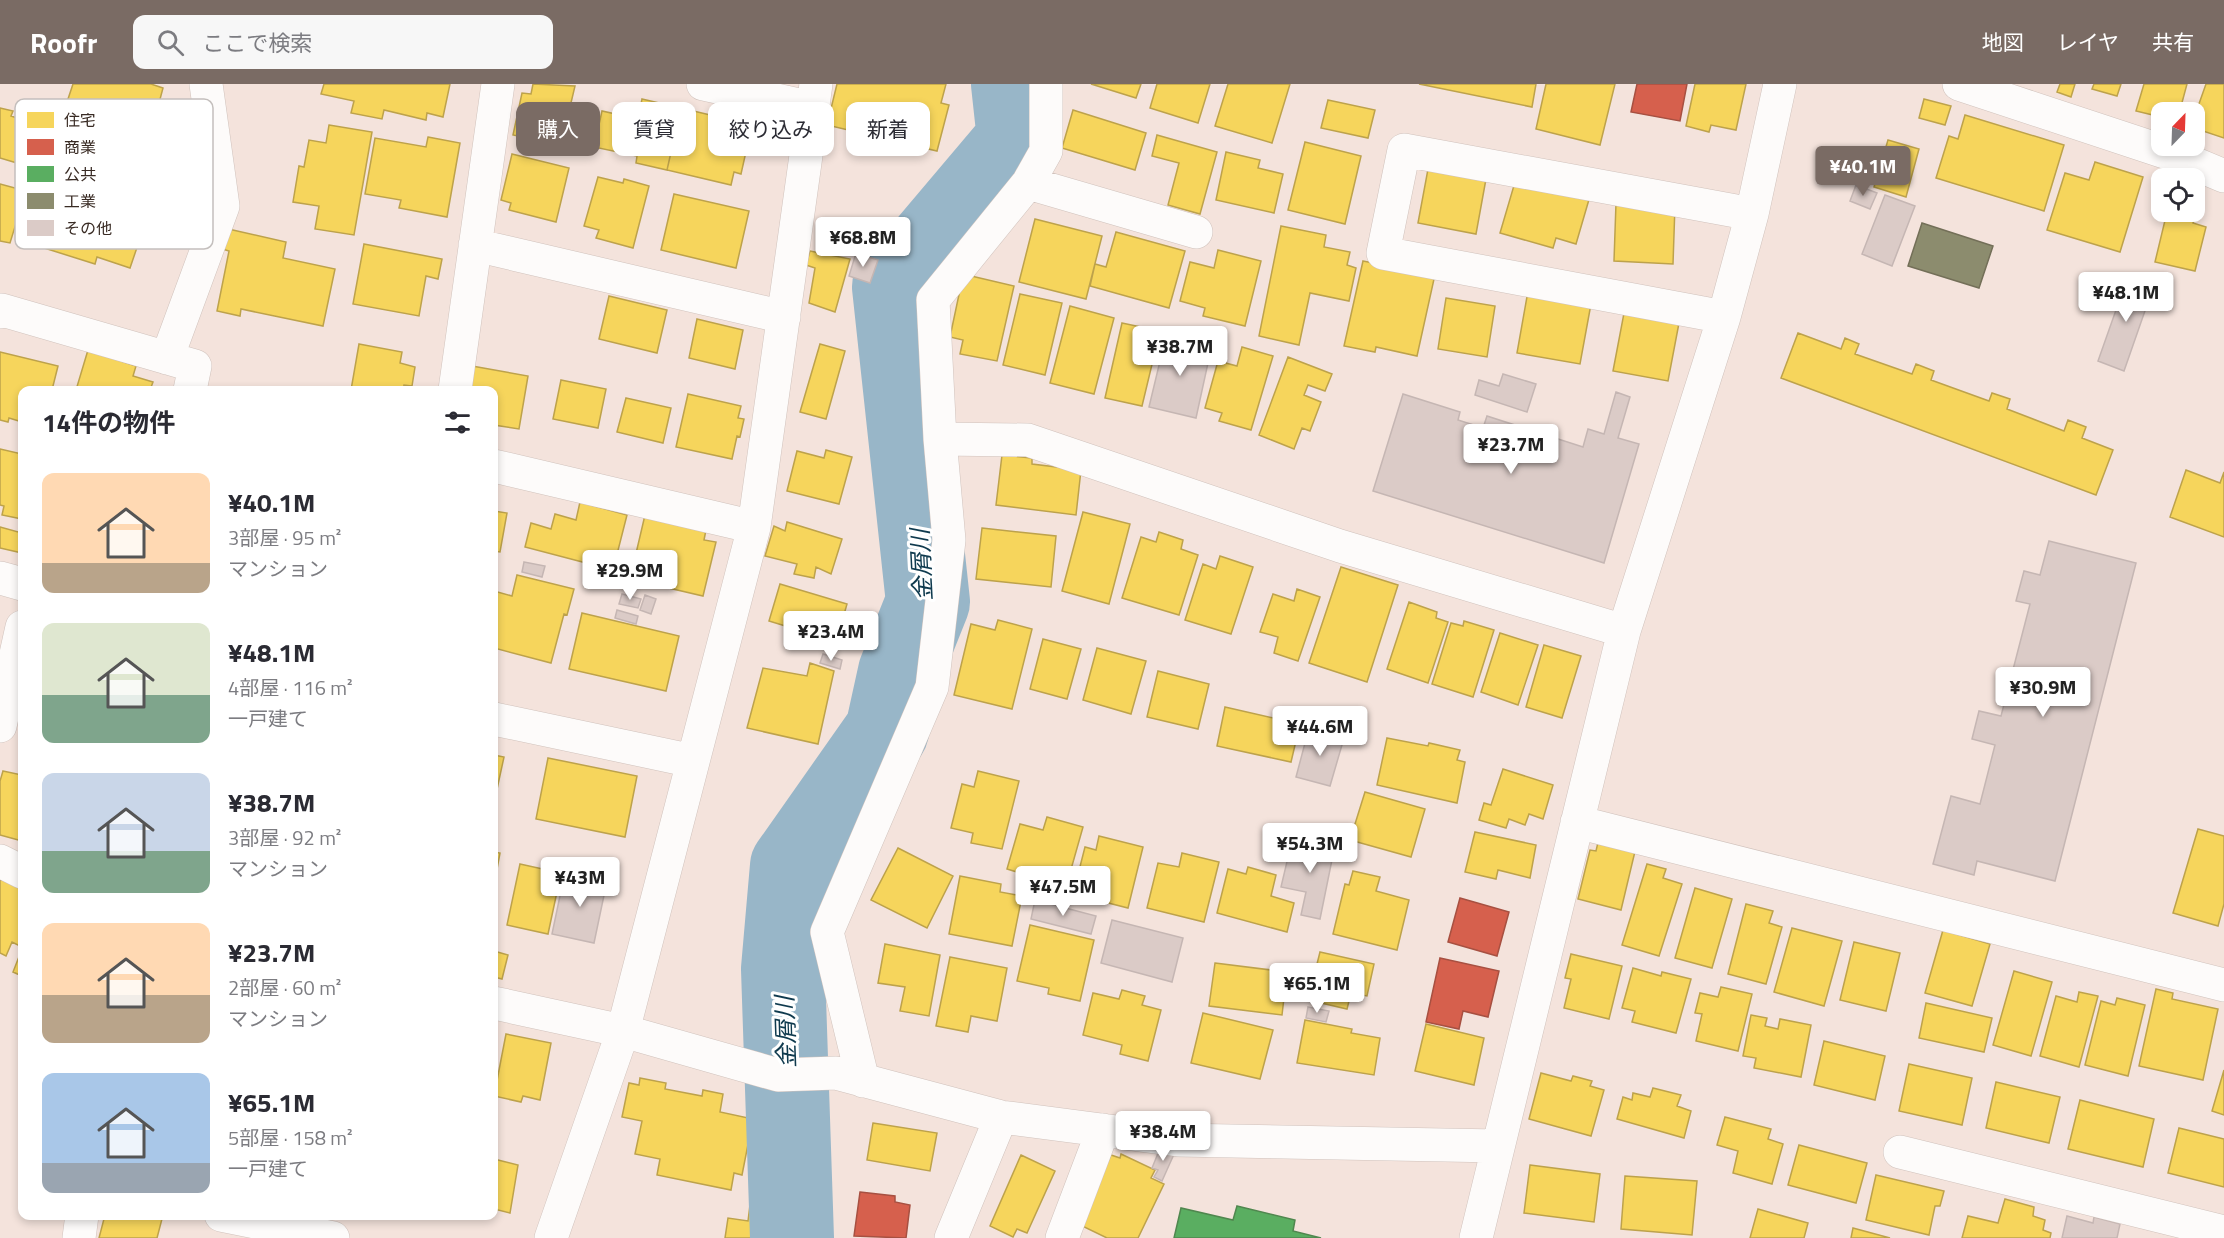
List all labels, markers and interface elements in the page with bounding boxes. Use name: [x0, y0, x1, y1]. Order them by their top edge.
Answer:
search box: [133, 15, 553, 69]
text: Roofr: [30, 21, 97, 64]
icon: search: [154, 26, 187, 59]
text: ここで検索: [202, 26, 312, 60]
text: 地図: [1982, 26, 2024, 58]
text: レイヤ: [2057, 26, 2119, 58]
text: 共有: [2152, 26, 2194, 58]
legend: [15, 99, 213, 249]
chip: 購入: [516, 102, 600, 156]
chip: 賃貸: [612, 102, 696, 156]
chip: 絞り込み: [708, 102, 834, 156]
chip: 新着: [846, 102, 930, 156]
north arrow: [2151, 102, 2205, 156]
map controls: [2151, 102, 2205, 222]
text: 住宅: [64, 108, 96, 132]
text: 商業: [64, 135, 96, 159]
pin: ¥40.1M: [1814, 146, 1912, 197]
text: ¥40.1M: [1829, 150, 1897, 181]
text: 公共: [64, 162, 96, 186]
button: locate: [2151, 168, 2205, 222]
text: 工業: [64, 189, 96, 213]
text: その他: [64, 216, 112, 240]
pin: ¥68.8M: [814, 217, 912, 268]
text: ¥68.8M: [829, 221, 897, 252]
pin: ¥48.1M: [2077, 272, 2175, 323]
text: ¥48.1M: [2092, 276, 2160, 307]
pin: ¥38.7M: [1131, 326, 1229, 377]
text: ¥38.7M: [1146, 330, 1214, 361]
text: 14件の物件: [42, 403, 175, 442]
icon: filters: [441, 406, 474, 439]
pin: ¥23.7M: [1462, 424, 1560, 475]
text: ¥23.7M: [1477, 428, 1545, 459]
text: ¥40.1M: [228, 483, 315, 522]
icon: home: [90, 497, 162, 569]
text: 3部屋 · 95 m²: [228, 522, 341, 553]
water label: 金屑川: [901, 525, 941, 602]
pin: ¥29.9M: [581, 550, 679, 601]
text: マンション: [228, 553, 328, 584]
text: ¥29.9M: [596, 554, 664, 585]
pin: ¥23.4M: [782, 611, 880, 662]
text: ¥23.4M: [797, 615, 865, 646]
text: ¥48.1M: [228, 633, 315, 672]
icon: home: [90, 647, 162, 719]
pin: ¥30.9M: [1994, 667, 2092, 718]
text: ¥30.9M: [2009, 671, 2077, 702]
text: 4部屋 · 116 m²: [228, 672, 353, 703]
text: 一戸建て: [228, 703, 308, 734]
pin: ¥44.6M: [1271, 706, 1369, 757]
text: ¥44.6M: [1286, 710, 1354, 741]
text: ¥38.7M: [228, 783, 315, 822]
icon: home: [90, 797, 162, 869]
text: 3部屋 · 92 m²: [228, 822, 341, 853]
pin: ¥54.3M: [1261, 823, 1359, 874]
text: ¥54.3M: [1276, 827, 1344, 858]
text: マンション: [228, 853, 328, 884]
pin: ¥43M: [544, 857, 616, 908]
text: ¥43M: [555, 861, 605, 892]
pin: ¥47.5M: [1014, 866, 1112, 917]
text: ¥47.5M: [1029, 870, 1097, 901]
text: ¥23.7M: [228, 933, 315, 972]
icon: home: [90, 947, 162, 1019]
pin: ¥65.1M: [1268, 963, 1366, 1014]
text: ¥65.1M: [1283, 967, 1351, 998]
text: 2部屋 · 60 m²: [228, 972, 341, 1003]
water label: 金屑川: [766, 992, 804, 1069]
text: マンション: [228, 1003, 328, 1034]
text: ¥65.1M: [228, 1083, 315, 1122]
icon: home: [90, 1097, 162, 1169]
pin: ¥38.4M: [1114, 1111, 1212, 1162]
text: ¥38.4M: [1129, 1115, 1197, 1146]
text: 5部屋 · 158 m²: [228, 1122, 353, 1153]
text: 一戸建て: [228, 1153, 308, 1184]

